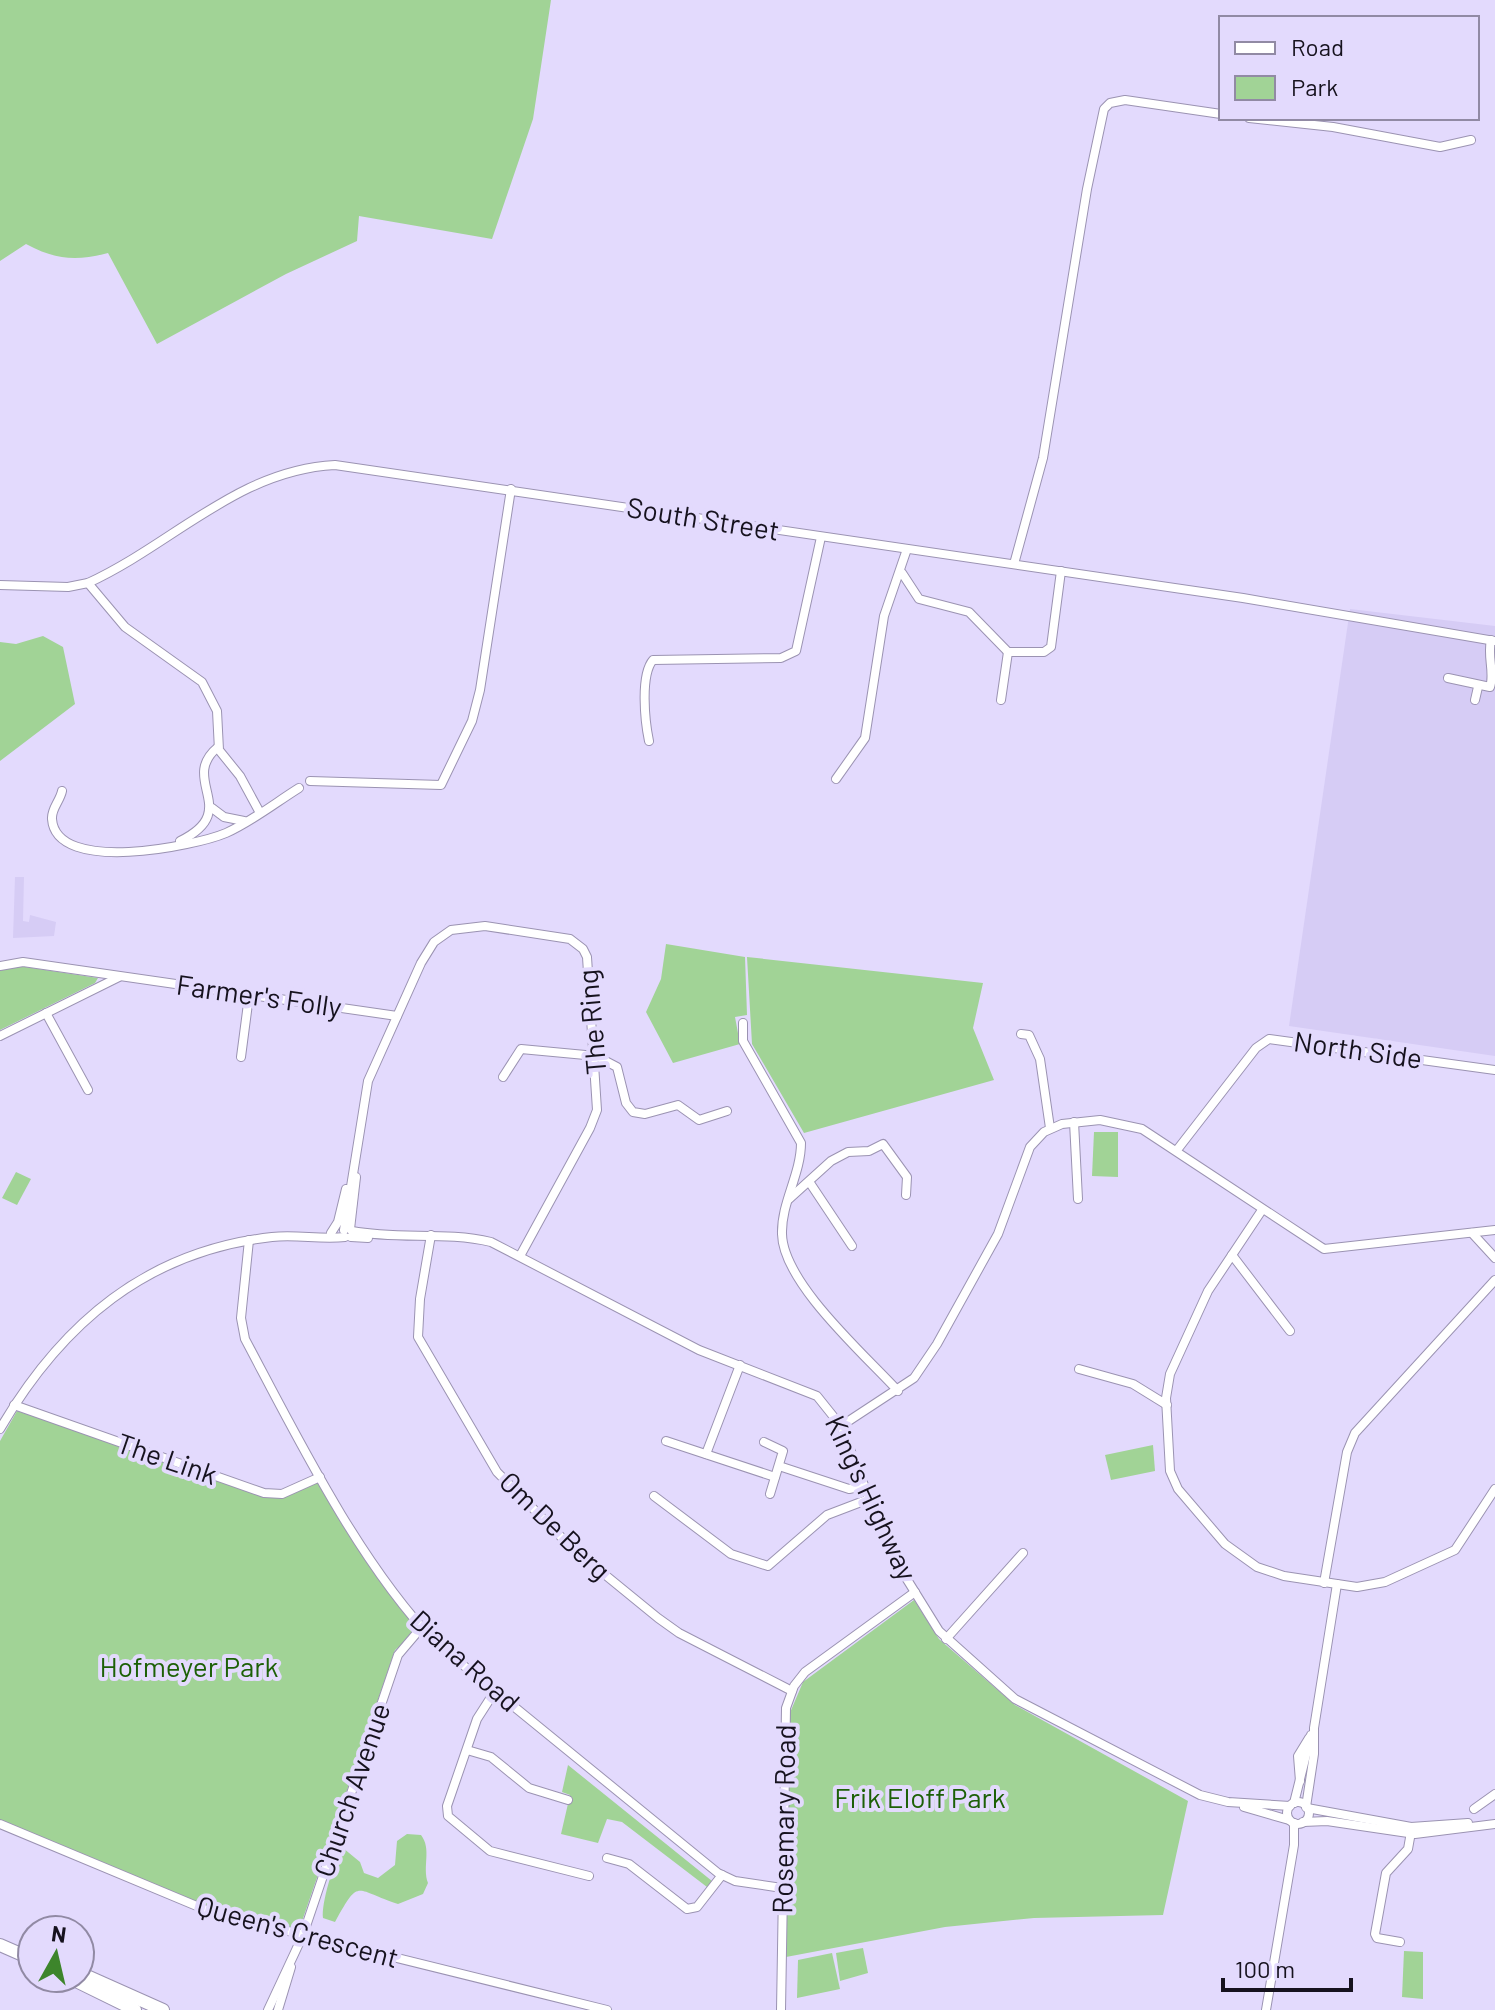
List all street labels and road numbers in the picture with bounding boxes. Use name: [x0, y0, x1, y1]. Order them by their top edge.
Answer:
street label: South Street: [624, 489, 782, 547]
street label: Farmer's Folly: [174, 967, 344, 1023]
street label: The Ring: [569, 968, 613, 1076]
street label: North Side: [1292, 1023, 1425, 1075]
street label: King's Highway: [819, 1410, 925, 1586]
street label: The Link: [113, 1425, 222, 1491]
street label: Om De Berg: [493, 1464, 618, 1587]
street label: Diana Road: [404, 1602, 527, 1718]
street label: Church Avenue: [305, 1698, 397, 1881]
street label: Rosemary Road: [764, 1724, 802, 1914]
street label: Queen's Crescent: [194, 1888, 403, 1974]

